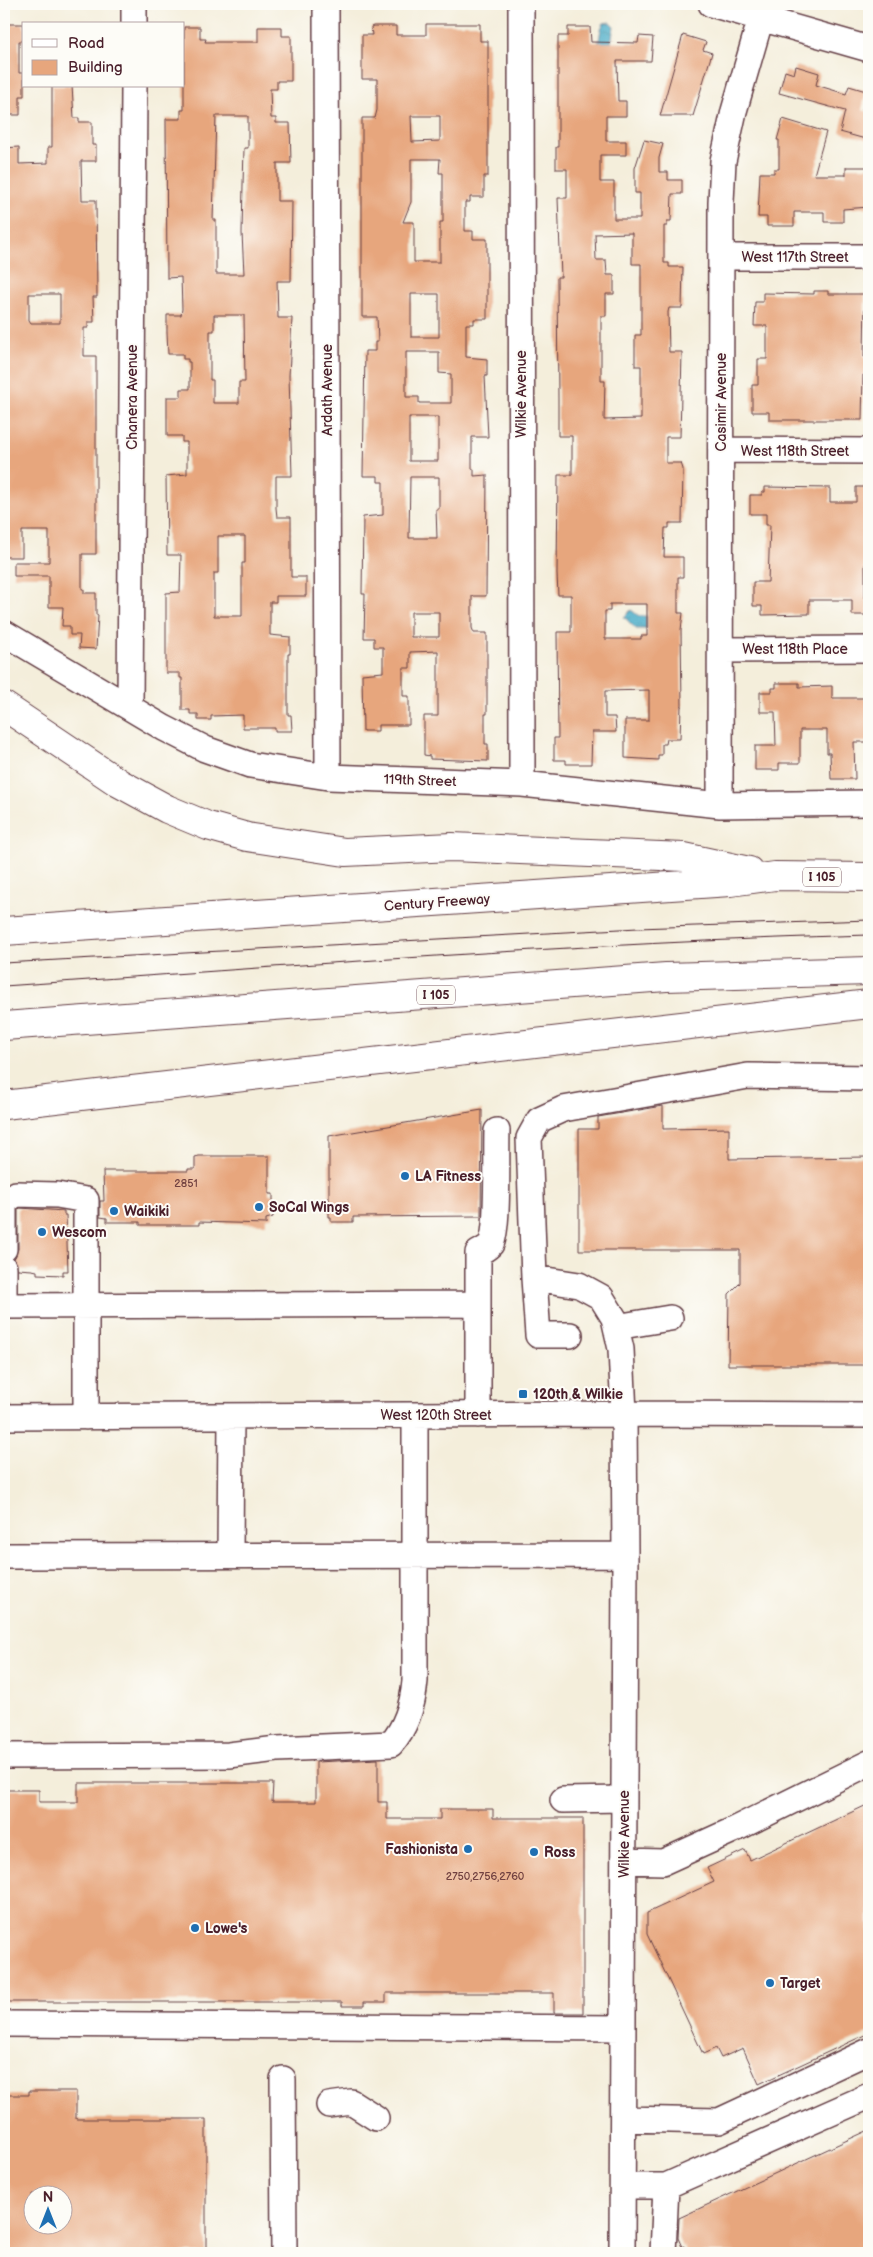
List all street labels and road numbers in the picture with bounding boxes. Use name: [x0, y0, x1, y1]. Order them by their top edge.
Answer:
street label: West 117th Street: [742, 249, 849, 266]
street label: Chanera Avenue: [124, 344, 141, 450]
street label: Ardath Avenue: [319, 344, 336, 436]
street label: Wilkie Avenue: [513, 350, 530, 438]
street label: Casimir Avenue: [713, 353, 730, 451]
street label: West 118th Street: [741, 443, 850, 460]
street label: West 118th Place: [742, 641, 848, 658]
street label: 119th Street: [383, 771, 457, 790]
road number: I 105: [803, 868, 841, 886]
street label: Century Freeway: [383, 890, 491, 915]
road number: I 105: [417, 986, 455, 1004]
street label: West 120th Street: [380, 1407, 492, 1424]
street label: Wilkie Avenue: [616, 1790, 633, 1878]

